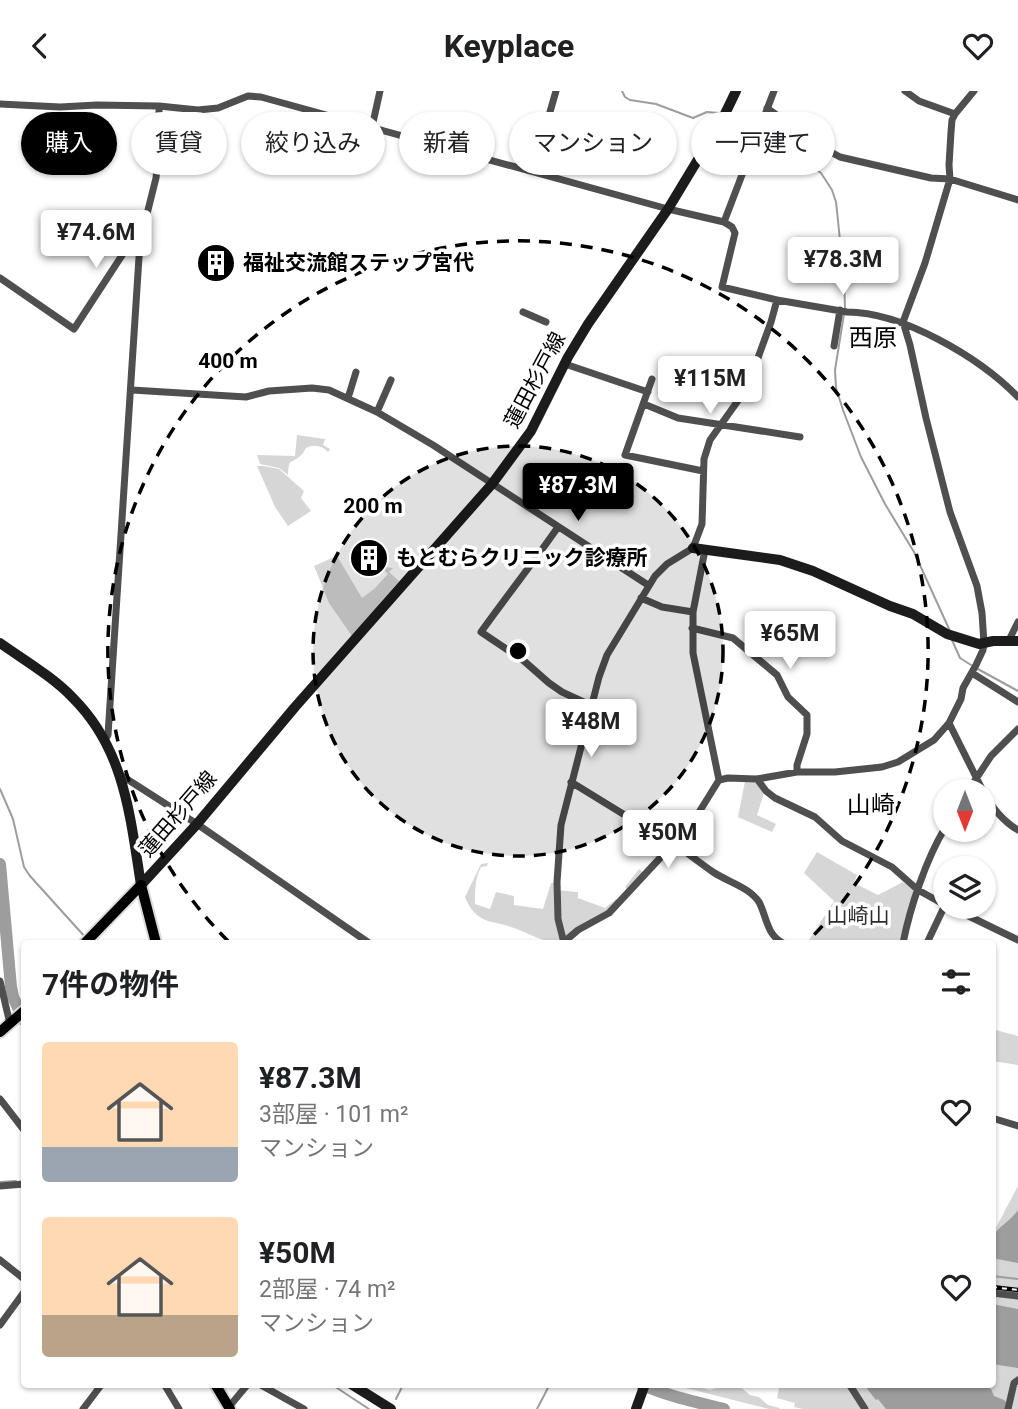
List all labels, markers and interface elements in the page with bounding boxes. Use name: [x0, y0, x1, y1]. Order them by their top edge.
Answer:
icon: back: [21, 27, 59, 65]
text: Keyplace: [444, 27, 574, 65]
icon: heart: [959, 27, 997, 65]
chip: 購入: [21, 112, 117, 175]
chip: 賃貸: [131, 112, 227, 175]
chip: 絞り込み: [241, 112, 385, 175]
chip: 新着: [399, 112, 495, 175]
chip: マンション: [509, 112, 677, 175]
chip: 一戸建て: [691, 112, 835, 175]
pin: ¥74.6M: [39, 211, 153, 270]
text: ¥74.6M: [57, 219, 135, 246]
pin: ¥78.3M: [786, 237, 900, 297]
building icon: 福祉交流館ステップ宮代: [195, 242, 237, 284]
text: ¥78.3M: [804, 246, 882, 273]
place label: 福祉交流館ステップ宮代: [243, 251, 474, 275]
district label: 西原: [849, 324, 897, 352]
street label: 蓮田杉戸線: [500, 328, 570, 432]
text: 400 m: [198, 349, 258, 373]
pin: ¥115M: [661, 357, 759, 416]
text: ¥115M: [674, 365, 746, 392]
pin: ¥87.3M: [521, 463, 635, 523]
text: ¥87.3M: [539, 472, 617, 499]
text: 200 m: [343, 494, 403, 518]
building icon: もとむらクリニック診療所: [348, 537, 390, 579]
place label: もとむらクリニック診療所: [396, 546, 648, 570]
pin: ¥65M: [749, 611, 831, 671]
text: ¥65M: [761, 620, 819, 647]
centre of rings: [506, 639, 530, 663]
pin: ¥48M: [550, 699, 632, 759]
text: ¥48M: [562, 708, 620, 735]
street label: 蓮田杉戸線: [135, 767, 221, 861]
north arrow: [933, 779, 996, 842]
map controls: [933, 779, 996, 919]
district label: 山崎: [847, 791, 895, 819]
pin: ¥50M: [627, 811, 709, 870]
text: ¥50M: [639, 819, 697, 846]
button: layers: [933, 856, 996, 919]
park label: 山崎山: [827, 904, 890, 928]
icon: filters: [937, 963, 975, 1001]
text: 7件の物件: [42, 967, 179, 1002]
text: ¥87.3M: [259, 1060, 362, 1095]
icon: home: [98, 1070, 182, 1154]
icon: heart: [937, 1093, 975, 1131]
text: 3部屋 · 101 m²: [259, 1101, 408, 1128]
text: マンション: [259, 1135, 374, 1162]
text: ¥50M: [259, 1235, 336, 1270]
icon: home: [98, 1245, 182, 1329]
icon: heart: [937, 1268, 975, 1306]
text: 2部屋 · 74 m²: [259, 1276, 396, 1303]
text: マンション: [259, 1310, 374, 1337]

